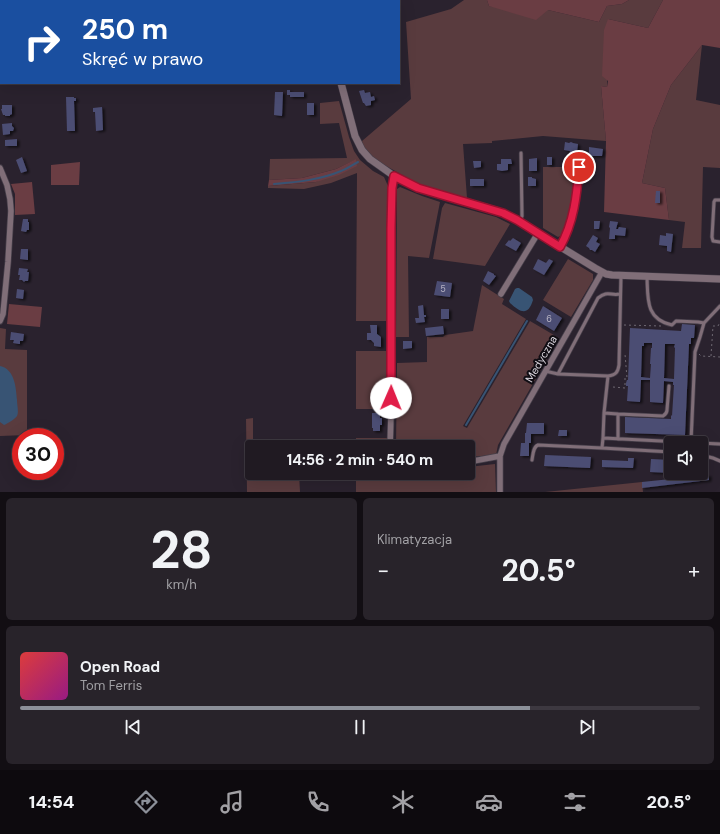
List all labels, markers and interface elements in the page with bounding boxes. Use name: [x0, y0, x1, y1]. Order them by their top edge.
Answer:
text: 250 m: [82, 11, 168, 48]
icon: right: [16, 16, 68, 68]
text: Skręć w prawo: [82, 47, 203, 71]
pin: [562, 150, 596, 184]
icon: arrive: [568, 156, 590, 178]
house number: 5: [440, 283, 446, 295]
house number: 6: [546, 313, 552, 325]
street label: Medyczna: [522, 333, 560, 385]
position arrow: [370, 377, 412, 419]
speed limit sign: 30: [12, 428, 64, 480]
map controls: [664, 436, 708, 480]
button: sound: [664, 436, 708, 480]
text: 14:56 · 2 min · 540 m: [287, 450, 433, 470]
text: 28: [150, 516, 213, 584]
text: Klimatyzacja: [377, 531, 452, 548]
text: 20.5°: [501, 551, 576, 590]
text: −: [377, 556, 389, 585]
text: +: [688, 556, 700, 585]
text: km/h: [166, 576, 197, 593]
text: Open Road: [80, 657, 160, 677]
text: Tom Ferris: [80, 677, 142, 694]
icon: previous: [122, 716, 144, 738]
icon: pause: [349, 716, 371, 738]
icon: next: [576, 716, 598, 738]
icon: directions: [132, 788, 160, 816]
icon: music: [218, 788, 246, 816]
icon: phone: [304, 788, 332, 816]
icon: climate: [389, 788, 417, 816]
icon: car: [475, 788, 503, 816]
icon: filters: [561, 788, 589, 816]
text: 14:54: [29, 790, 75, 814]
text: 20.5°: [647, 790, 691, 814]

